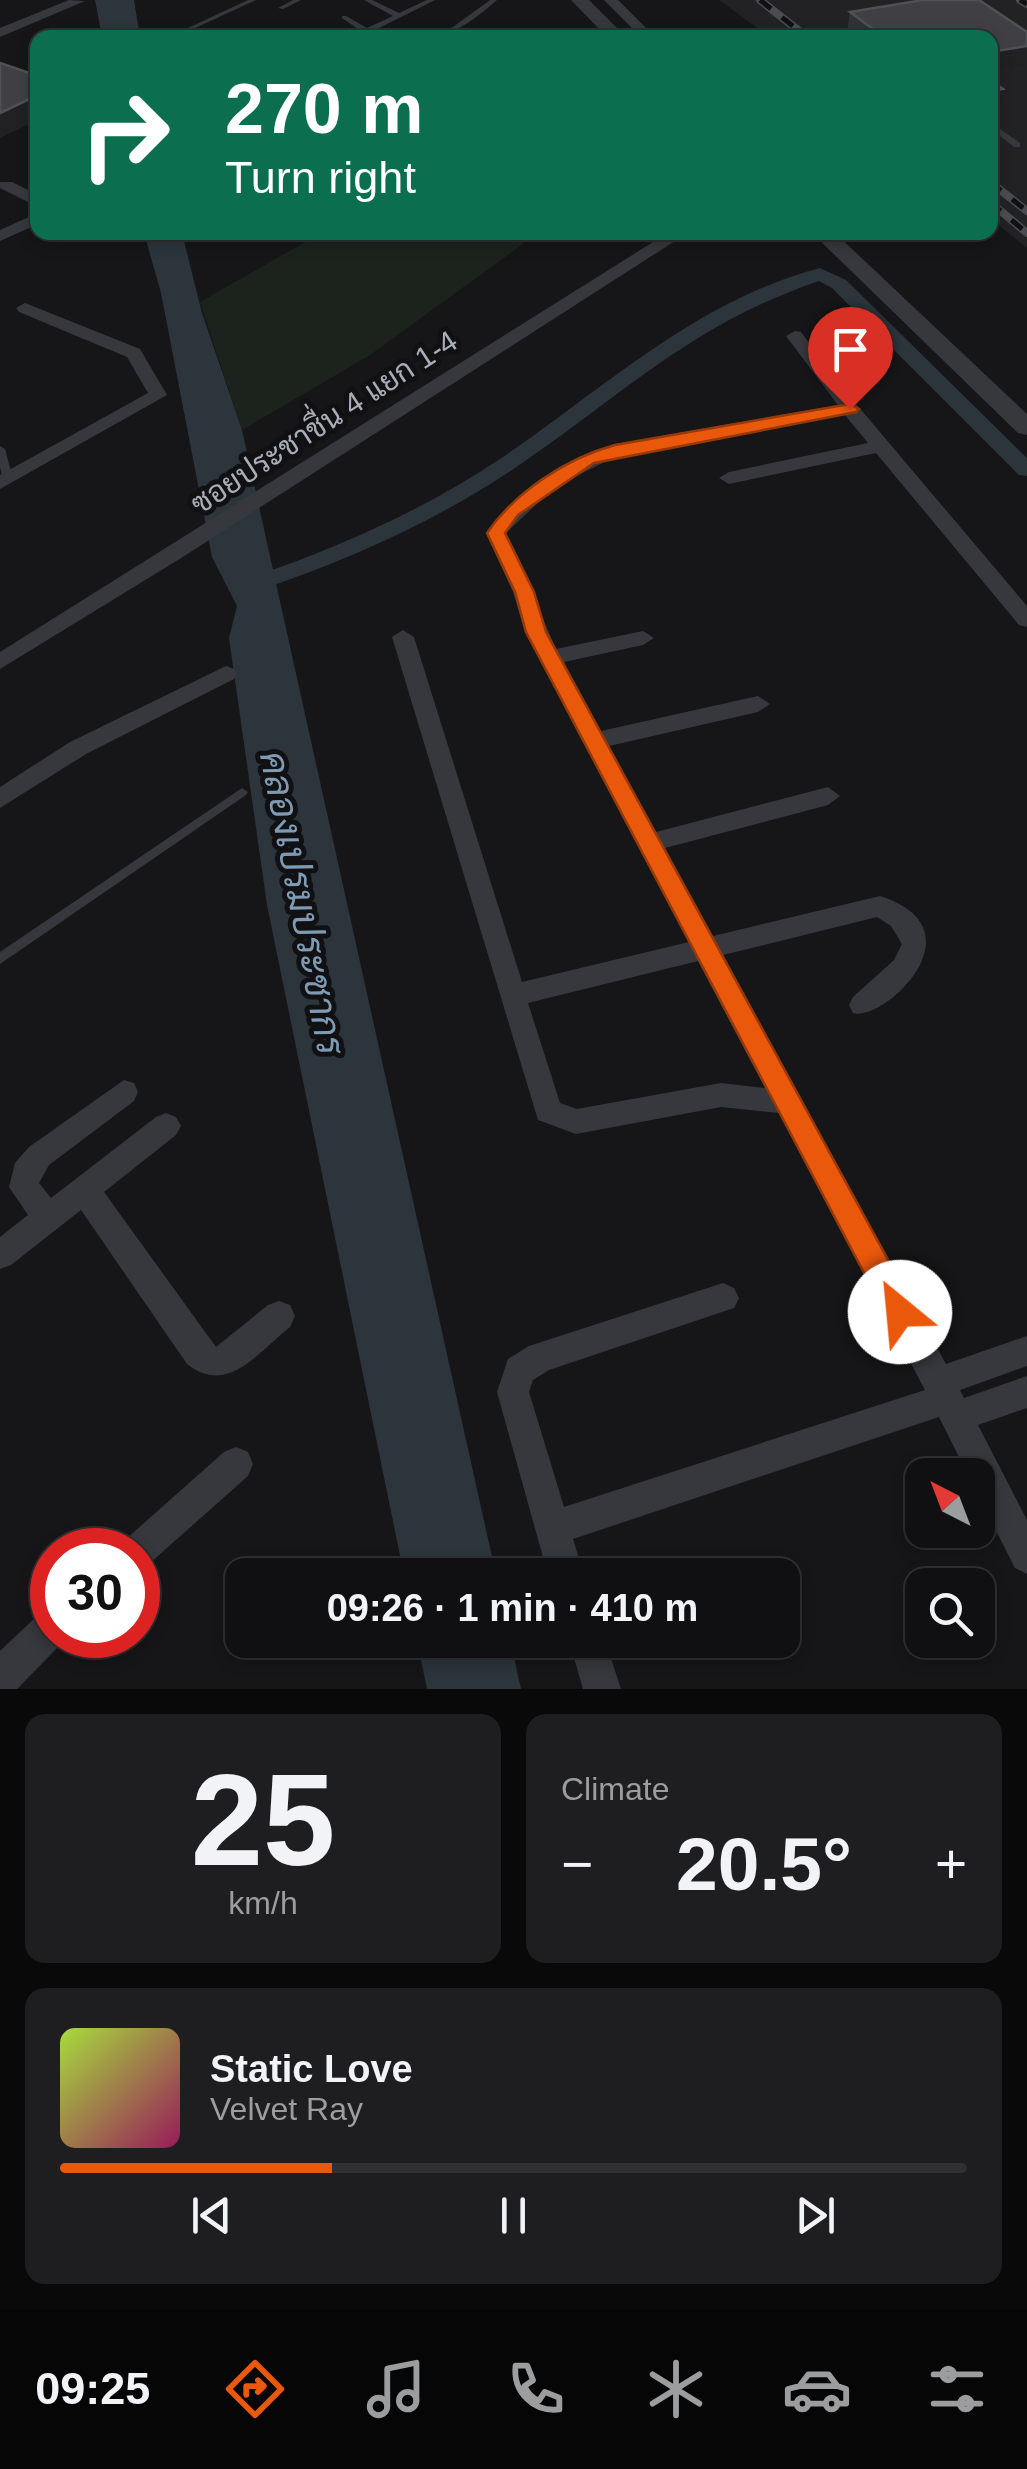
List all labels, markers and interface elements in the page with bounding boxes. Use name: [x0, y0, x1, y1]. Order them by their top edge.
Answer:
icon: right: [60, 70, 190, 200]
text: 270 m: [225, 70, 423, 148]
text: Turn right: [225, 152, 416, 203]
pin: [808, 307, 893, 410]
street label: ซอยประชาชื่น 4 แยก 1-4: [180, 316, 463, 520]
icon: arrive: [823, 322, 878, 377]
water label: คลองเปรมประชากร: [252, 748, 352, 1060]
position arrow: [848, 1260, 952, 1364]
north arrow: [905, 1458, 995, 1548]
map controls: [905, 1458, 995, 1658]
speed limit sign: 30: [30, 1528, 160, 1658]
button: search: [905, 1568, 995, 1658]
text: 09:26 · 1 min · 410 m: [327, 1587, 698, 1629]
text: 25: [191, 1747, 335, 1893]
text: Climate: [561, 1771, 669, 1807]
text: 20.5°: [676, 1822, 852, 1906]
text: −: [561, 1833, 593, 1895]
text: +: [935, 1833, 967, 1895]
text: km/h: [228, 1885, 298, 1921]
text: Static Love: [210, 2048, 413, 2090]
text: Velvet Ray: [210, 2091, 363, 2127]
icon: previous: [184, 2188, 239, 2243]
icon: pause: [486, 2188, 541, 2243]
icon: next: [788, 2188, 843, 2243]
icon: directions: [220, 2354, 290, 2424]
icon: music: [361, 2354, 431, 2424]
icon: phone: [501, 2354, 571, 2424]
icon: climate: [641, 2354, 711, 2424]
icon: car: [782, 2354, 852, 2424]
icon: filters: [922, 2354, 992, 2424]
text: 09:25: [35, 2363, 150, 2414]

